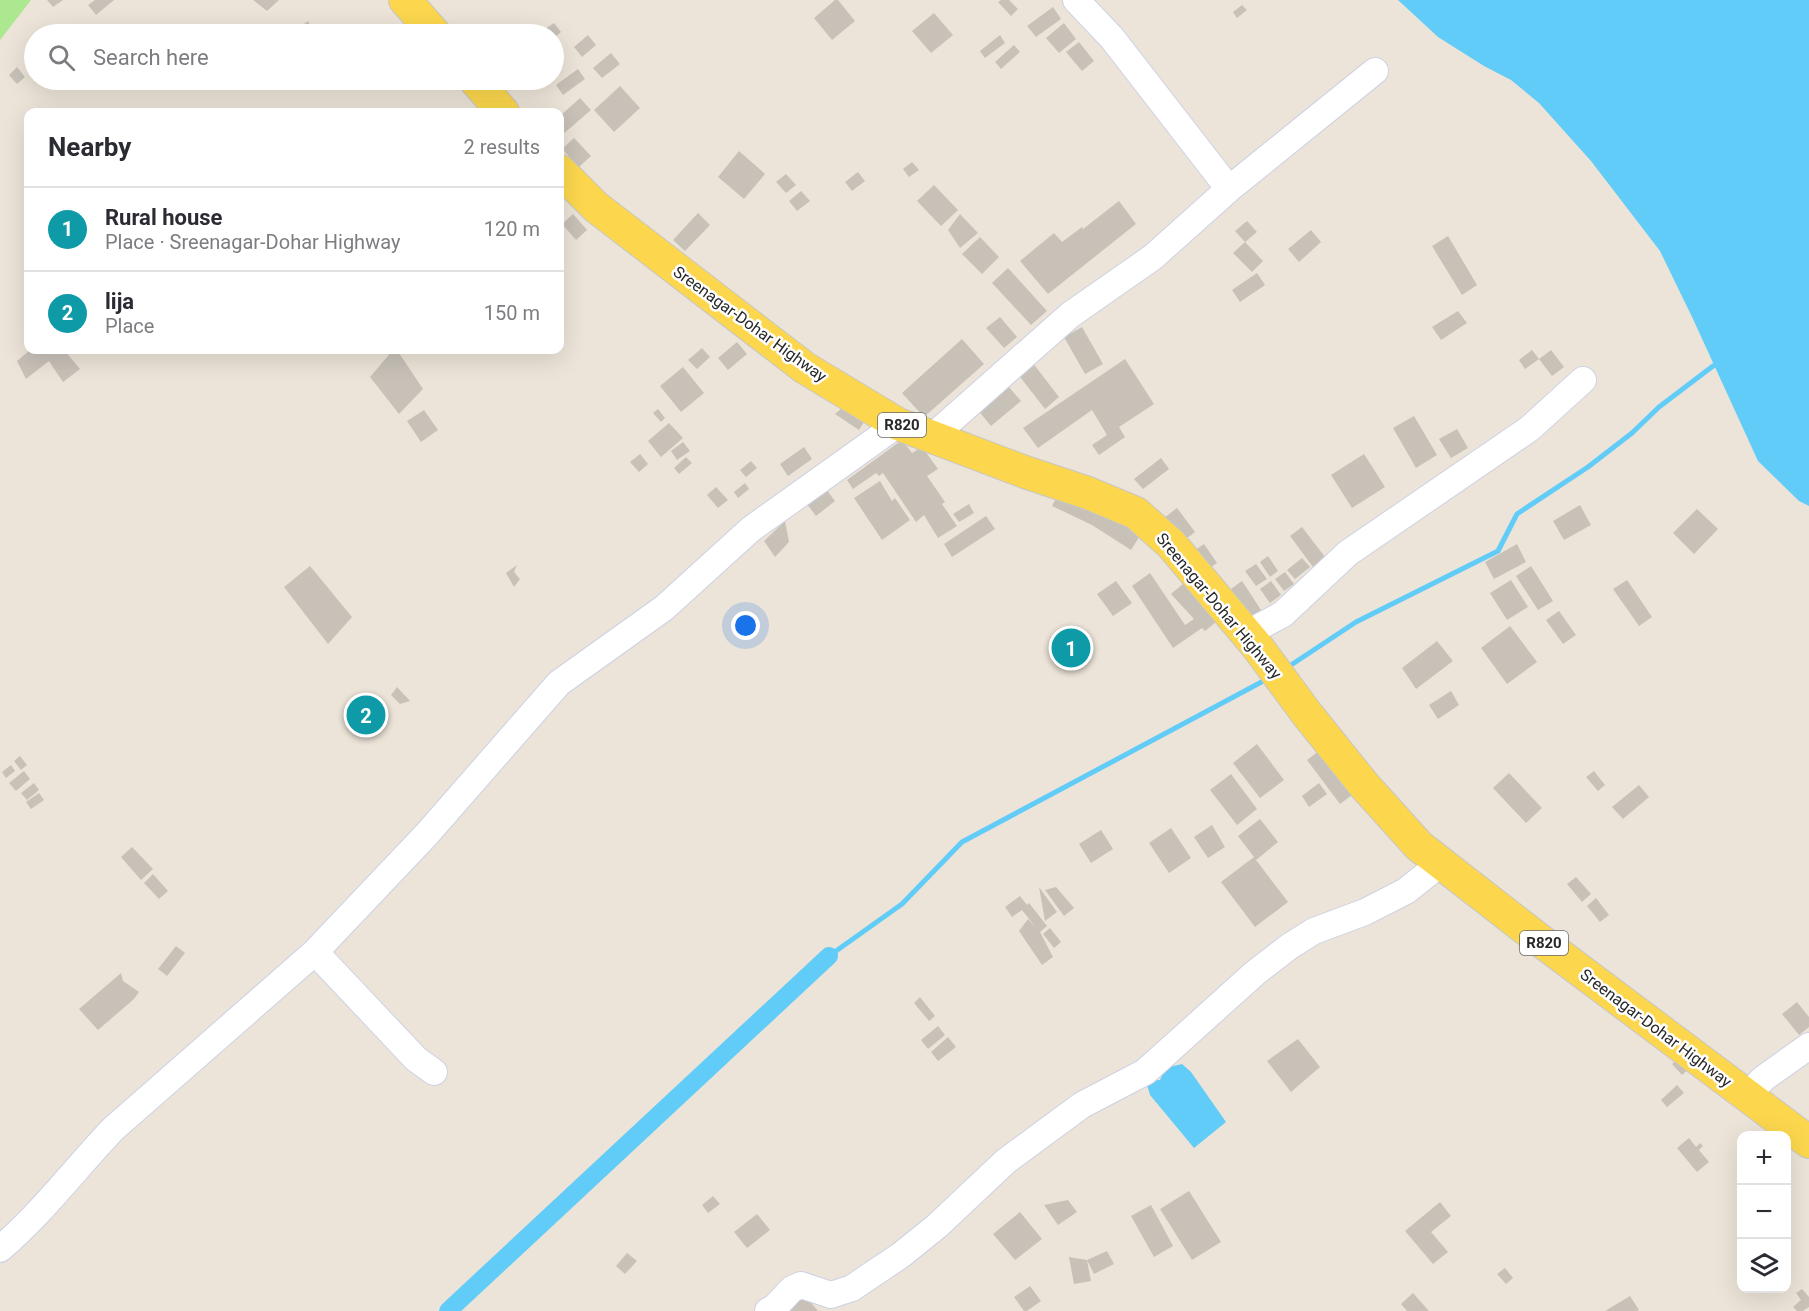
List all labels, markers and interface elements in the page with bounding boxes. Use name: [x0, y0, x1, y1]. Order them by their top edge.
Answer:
search box: [24, 24, 564, 90]
icon: search: [45, 41, 78, 74]
text: Search here: [93, 45, 209, 70]
text: Nearby: [48, 132, 131, 162]
text: 2 results: [464, 135, 540, 159]
text: Rural house: [105, 205, 222, 230]
text: 1: [62, 217, 73, 241]
text: 120 m: [484, 217, 540, 241]
text: Place · Sreenagar-Dohar Highway: [105, 230, 400, 254]
street label: Sreenagar-Dohar Highway: [670, 262, 831, 386]
text: lija: [105, 289, 134, 314]
text: 2: [62, 301, 73, 325]
text: 150 m: [484, 301, 540, 325]
text: Place: [105, 314, 154, 338]
road number: R820: [878, 413, 926, 437]
street label: Sreenagar-Dohar Highway: [1152, 529, 1286, 683]
your location: [731, 611, 760, 640]
pin: 1: [1052, 626, 1090, 670]
pin: 2: [346, 692, 386, 738]
road number: R820: [1520, 931, 1568, 955]
street label: Sreenagar-Dohar Highway: [1577, 965, 1736, 1091]
map controls: [1737, 1131, 1791, 1293]
button: +: [1737, 1131, 1791, 1185]
button: −: [1737, 1185, 1791, 1239]
button: layers: [1737, 1239, 1791, 1293]

